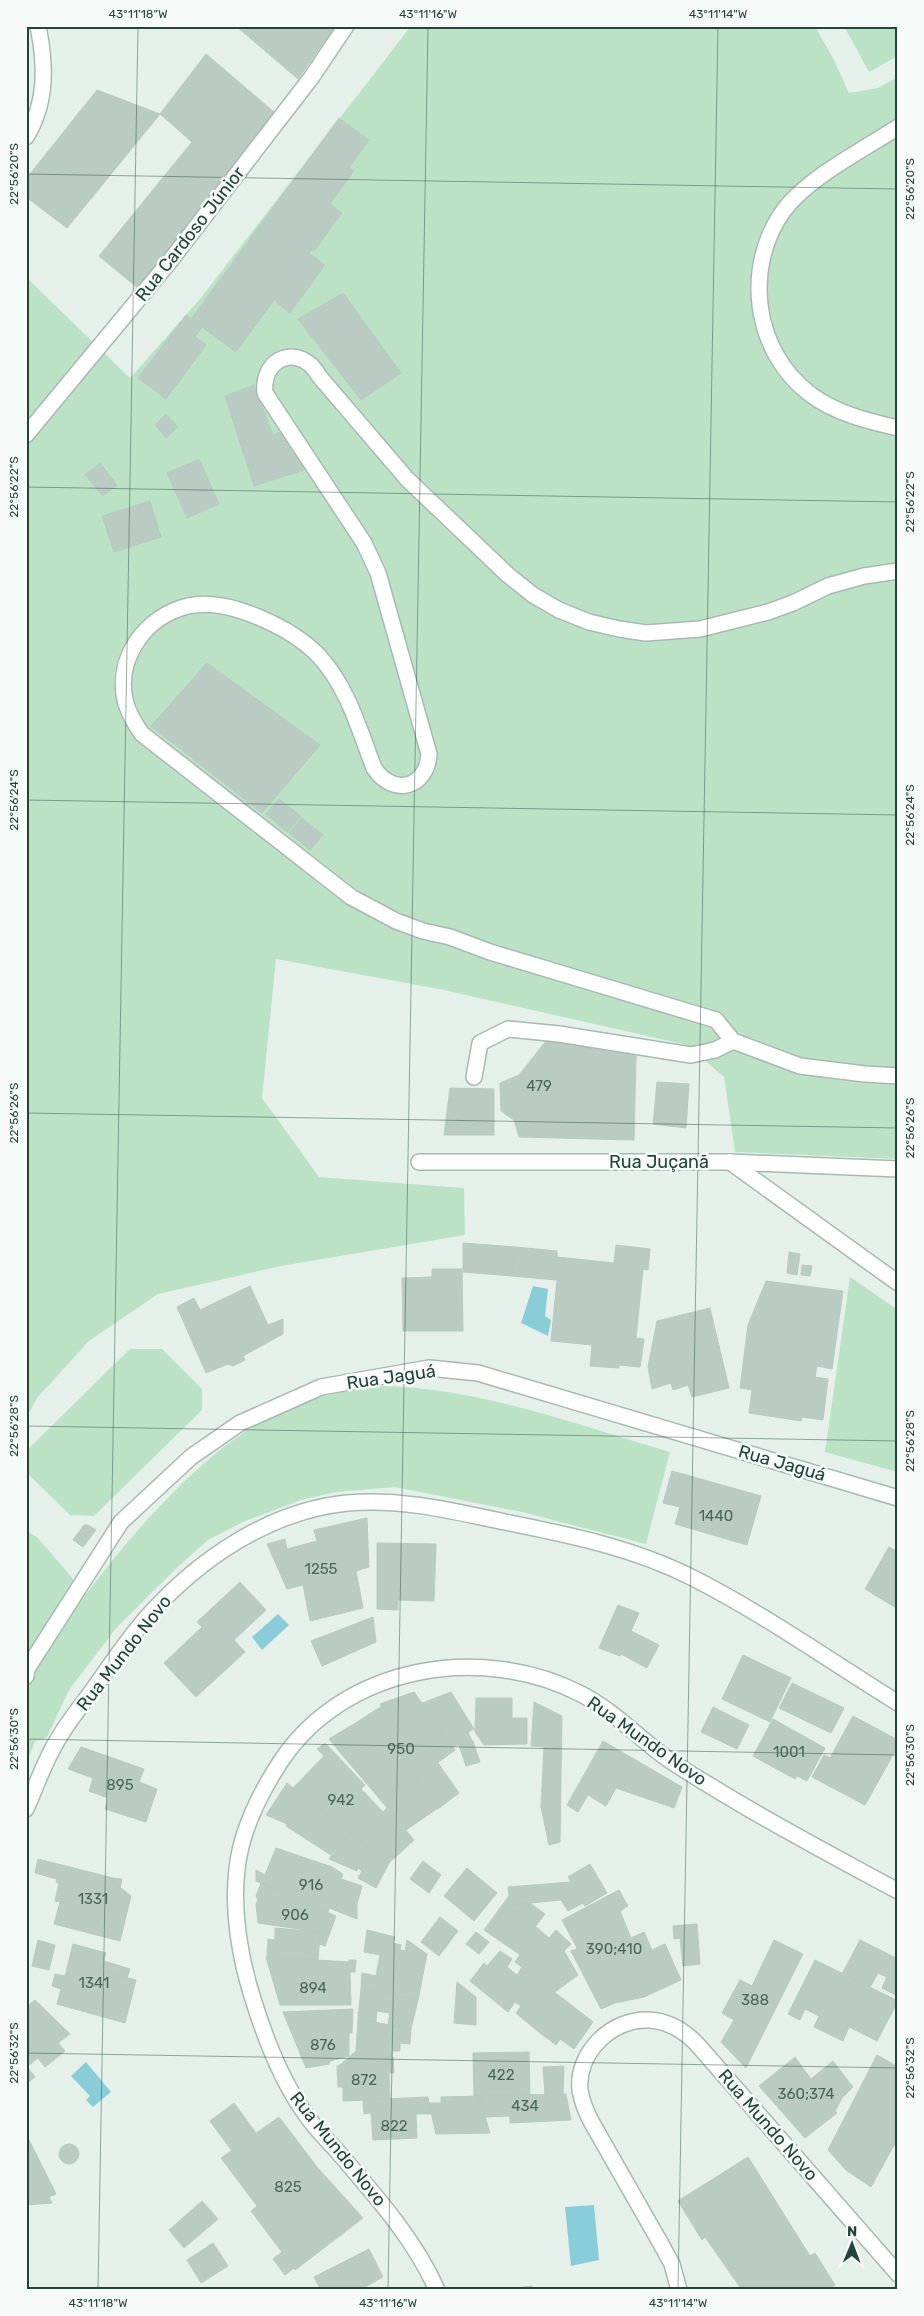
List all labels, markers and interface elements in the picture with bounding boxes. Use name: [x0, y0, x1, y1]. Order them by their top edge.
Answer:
text: 43°11'18"W: [108, 7, 168, 21]
text: 43°11'16"W: [399, 7, 458, 21]
text: 43°11'14"W: [689, 7, 748, 21]
text: 22°56'20"S: [7, 143, 21, 205]
text: 22°56'20"S: [903, 158, 917, 220]
street label: Rua Cardoso Júnior: [131, 162, 250, 306]
text: 22°56'22"S: [7, 456, 21, 518]
text: 22°56'22"S: [903, 471, 917, 533]
text: 22°56'24"S: [7, 769, 21, 831]
text: 22°56'24"S: [903, 784, 917, 846]
house number: 479: [526, 1077, 552, 1095]
text: 22°56'26"S: [7, 1082, 21, 1144]
text: 22°56'26"S: [903, 1097, 917, 1159]
street label: Rua Juçanã: [609, 1151, 709, 1173]
street label: Rua Jaguá: [345, 1360, 437, 1394]
text: 22°56'28"S: [7, 1395, 21, 1457]
text: 22°56'28"S: [903, 1410, 917, 1472]
street label: Rua Jaguá: [736, 1440, 828, 1486]
house number: 1440: [699, 1507, 733, 1525]
house number: 1255: [304, 1560, 338, 1578]
street label: Rua Mundo Novo: [72, 1591, 176, 1715]
street label: Rua Mundo Novo: [583, 1692, 711, 1790]
text: 22°56'30"S: [7, 1708, 21, 1770]
text: 22°56'30"S: [903, 1724, 917, 1786]
house number: 950: [387, 1740, 415, 1758]
house number: 1001: [773, 1743, 805, 1761]
house number: 895: [106, 1776, 134, 1794]
house number: 942: [328, 1791, 355, 1809]
house number: 916: [299, 1876, 323, 1894]
house number: 1331: [78, 1890, 108, 1908]
house number: 906: [281, 1906, 309, 1924]
house number: 390;410: [586, 1940, 642, 1958]
house number: 1341: [79, 1974, 109, 1992]
house number: 894: [299, 1979, 327, 1997]
house number: 388: [741, 1991, 769, 2009]
text: 22°56'32"S: [7, 2022, 21, 2084]
house number: 876: [310, 2036, 336, 2054]
text: 22°56'32"S: [903, 2037, 917, 2099]
street label: Rua Mundo Novo: [713, 2065, 823, 2185]
house number: 422: [488, 2066, 515, 2084]
house number: 872: [351, 2071, 377, 2089]
house number: 360;374: [777, 2085, 835, 2103]
street label: Rua Mundo Novo: [285, 2087, 391, 2211]
house number: 434: [511, 2097, 539, 2115]
house number: 822: [380, 2117, 408, 2135]
house number: 825: [274, 2178, 302, 2196]
north arrow: [826, 2218, 876, 2268]
text: N: [847, 2223, 857, 2240]
text: 43°11'18"W: [68, 2296, 128, 2310]
text: 43°11'16"W: [359, 2296, 418, 2310]
text: 43°11'14"W: [649, 2296, 708, 2310]

